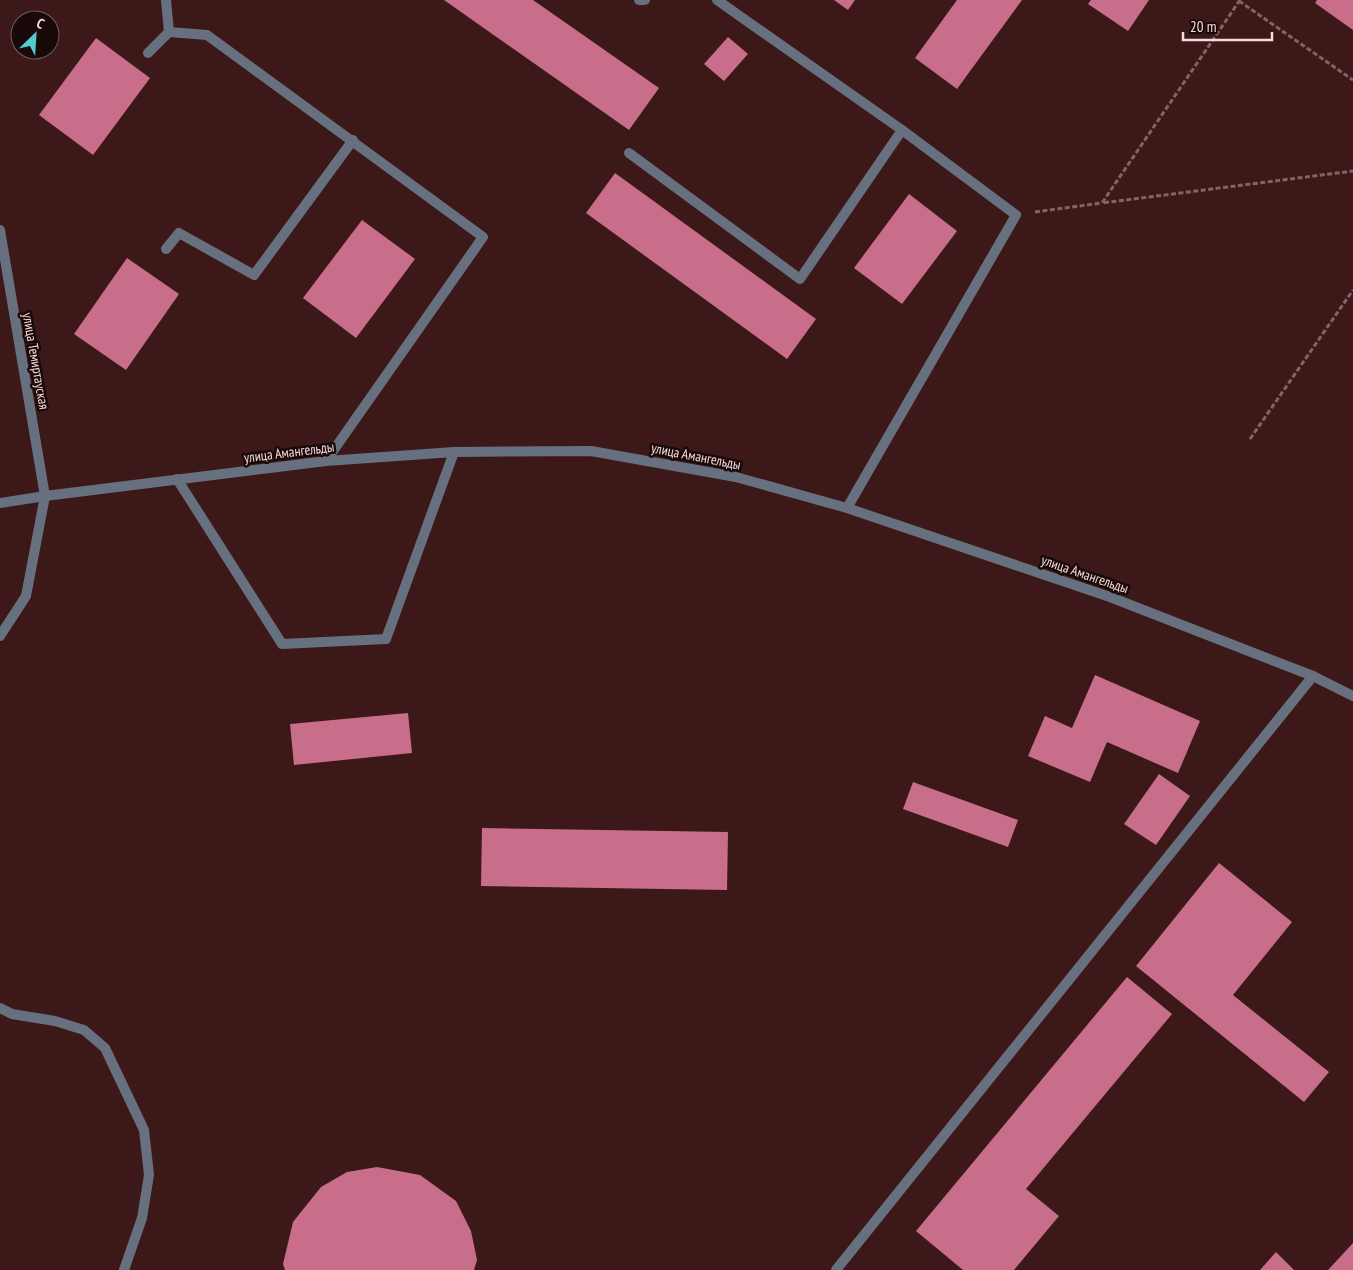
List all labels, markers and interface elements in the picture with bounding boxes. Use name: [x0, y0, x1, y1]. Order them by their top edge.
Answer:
north arrow: [10, 10, 60, 60]
scale bar: [1183, 10, 1272, 42]
text: С: [34, 14, 48, 33]
text: 20 m: [1190, 17, 1216, 36]
street label: улица Темиртауская: [19, 311, 53, 411]
street label: улица Амангельды: [243, 438, 335, 466]
street label: улица Амангельды: [650, 438, 742, 474]
street label: улица Амангельды: [1039, 551, 1131, 597]

